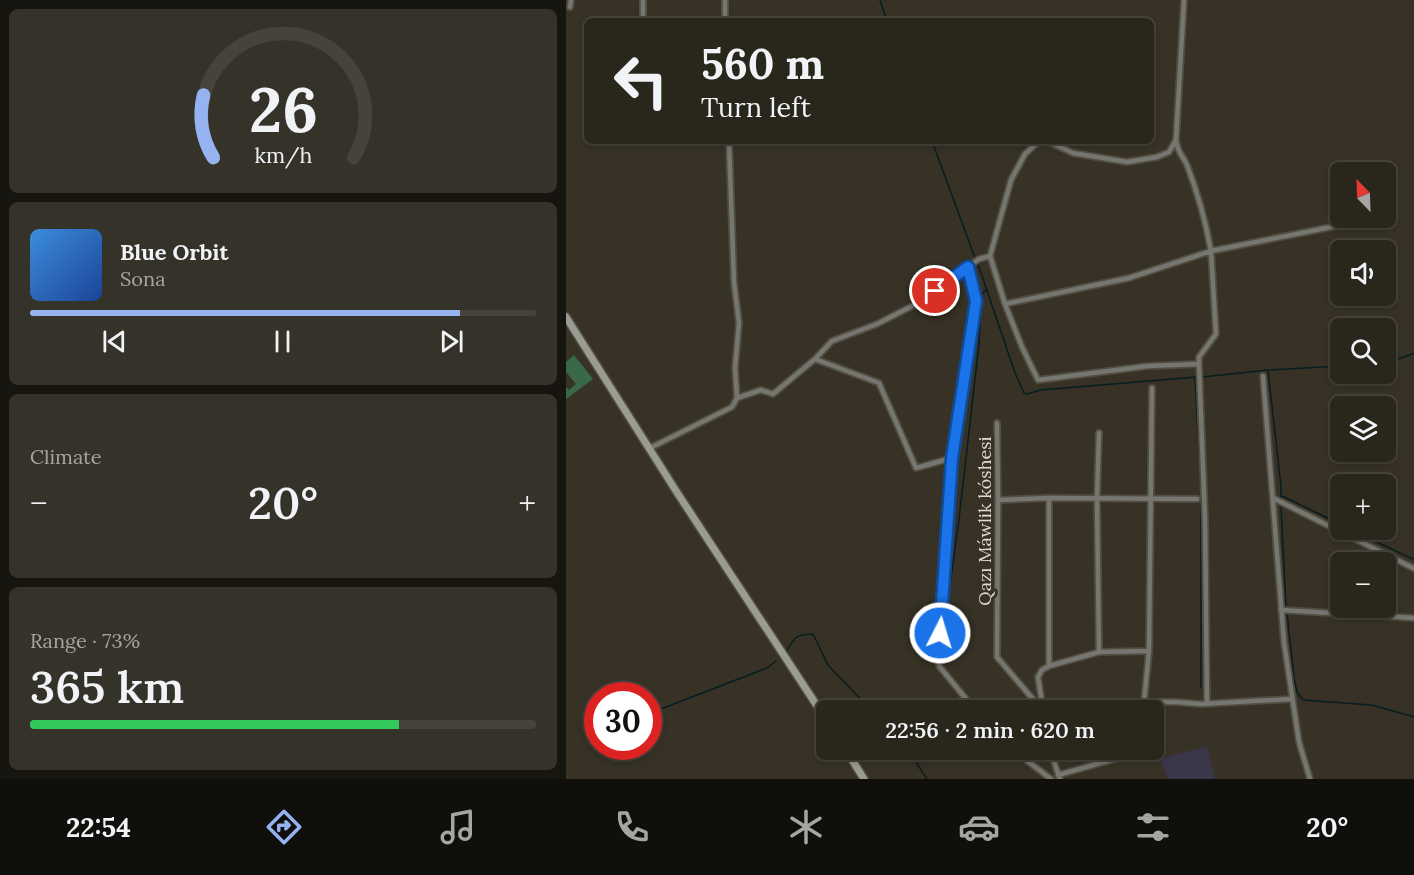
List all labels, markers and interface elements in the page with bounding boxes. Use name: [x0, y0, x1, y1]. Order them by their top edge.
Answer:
text: 560 m: [701, 37, 824, 91]
icon: left: [602, 42, 680, 120]
text: 26: [248, 69, 318, 149]
text: Turn left: [701, 90, 811, 124]
text: km/h: [254, 141, 312, 169]
north arrow: [1330, 162, 1396, 228]
map controls: [1330, 162, 1396, 618]
text: Blue Orbit: [120, 238, 228, 266]
button: sound: [1330, 240, 1396, 306]
pin: [909, 265, 960, 316]
text: Sona: [120, 266, 166, 291]
icon: arrive: [918, 274, 951, 307]
button: search: [1330, 318, 1396, 384]
icon: previous: [98, 325, 131, 358]
icon: pause: [266, 325, 299, 358]
icon: next: [435, 325, 468, 358]
button: layers: [1330, 396, 1396, 462]
street label: Qazı Máwlik kóshesi: [973, 436, 996, 606]
text: Climate: [30, 444, 102, 469]
text: 20°: [248, 474, 318, 531]
button: +: [1330, 474, 1396, 540]
text: −: [30, 482, 48, 524]
text: +: [518, 482, 536, 524]
button: −: [1330, 552, 1396, 618]
position arrow: [908, 601, 972, 665]
text: Range · 73%: [30, 628, 140, 653]
text: 365 km: [30, 658, 184, 715]
speed limit sign: 30: [584, 682, 662, 760]
text: 22:56 · 2 min · 620 m: [885, 716, 1095, 744]
icon: directions: [263, 806, 305, 848]
icon: music: [437, 806, 479, 848]
icon: phone: [611, 806, 653, 848]
icon: climate: [785, 806, 827, 848]
icon: car: [958, 806, 1000, 848]
icon: filters: [1132, 806, 1174, 848]
text: 22:54: [66, 810, 131, 844]
text: 20°: [1306, 810, 1348, 844]

